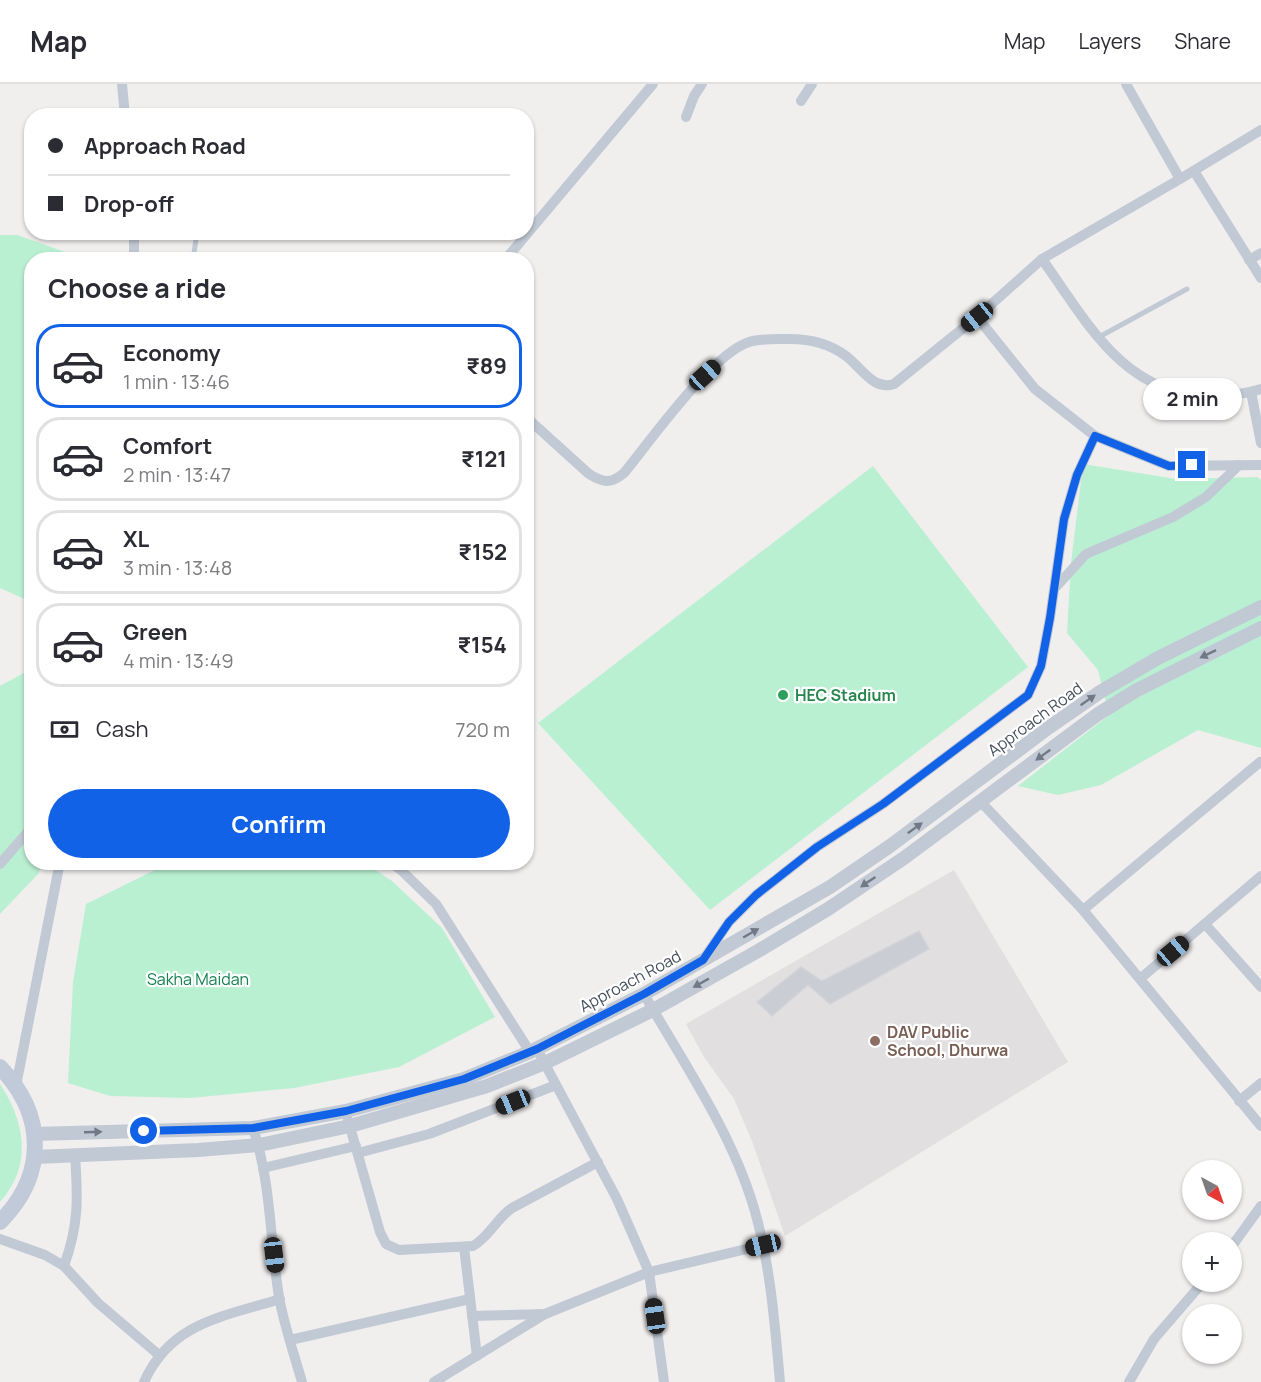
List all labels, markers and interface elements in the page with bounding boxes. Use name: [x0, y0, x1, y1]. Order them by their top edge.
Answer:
text: Map: [30, 22, 87, 60]
text: Map: [1004, 27, 1045, 55]
text: Layers: [1078, 27, 1141, 55]
text: Share: [1174, 27, 1231, 55]
text: Approach Road: [84, 131, 246, 161]
text: Drop-off: [84, 189, 174, 219]
text: Choose a ride: [48, 269, 226, 306]
car: [957, 299, 997, 335]
text: Economy: [123, 338, 221, 368]
icon: car: [51, 339, 105, 393]
text: ₹89: [466, 351, 507, 381]
car: [686, 356, 724, 394]
text: 1 min · 13:46: [123, 368, 230, 395]
callout: 2 min: [1142, 378, 1242, 420]
text: 2 min: [1166, 385, 1219, 412]
text: Comfort: [123, 431, 212, 461]
icon: car: [51, 432, 105, 486]
text: ₹121: [461, 444, 507, 474]
route end: [1178, 451, 1205, 478]
text: 2 min · 13:47: [123, 461, 231, 488]
text: XL: [123, 524, 149, 554]
icon: car: [51, 525, 105, 579]
text: ₹152: [458, 537, 507, 567]
text: 3 min · 13:48: [123, 554, 232, 581]
text: Green: [123, 617, 188, 647]
icon: car: [51, 618, 105, 672]
text: ₹154: [457, 630, 507, 660]
text: 4 min · 13:49: [123, 647, 234, 674]
one-way arrow: [1200, 649, 1217, 659]
street label: Approach Road: [983, 677, 1087, 761]
place label: HEC Stadium: [795, 684, 896, 706]
marker: HEC Stadium: [776, 688, 790, 702]
one-way arrow: [1080, 694, 1096, 706]
icon: cash: [48, 713, 81, 746]
text: Cash: [96, 714, 149, 744]
text: 720 m: [455, 716, 510, 743]
one-way arrow: [1035, 749, 1050, 761]
button: Confirm: [48, 789, 510, 858]
one-way arrow: [907, 822, 923, 834]
one-way arrow: [860, 877, 876, 888]
one-way arrow: [743, 928, 760, 938]
car: [1153, 933, 1193, 969]
street label: Approach Road: [575, 945, 685, 1017]
park label: Sakha Maidan: [147, 968, 249, 990]
one-way arrow: [692, 978, 709, 988]
place label: DAV Public School, Dhurwa: [887, 1021, 1008, 1061]
marker: DAV Public School, Dhurwa: [868, 1034, 882, 1048]
car: [493, 1087, 533, 1117]
route start: [130, 1117, 157, 1144]
one-way arrow: [83, 1127, 102, 1137]
north arrow: [1182, 1160, 1242, 1220]
map controls: [1182, 1160, 1242, 1364]
car: [743, 1232, 783, 1258]
button: +: [1182, 1232, 1242, 1292]
car: [263, 1236, 285, 1274]
car: [644, 1297, 666, 1335]
button: −: [1182, 1304, 1242, 1364]

